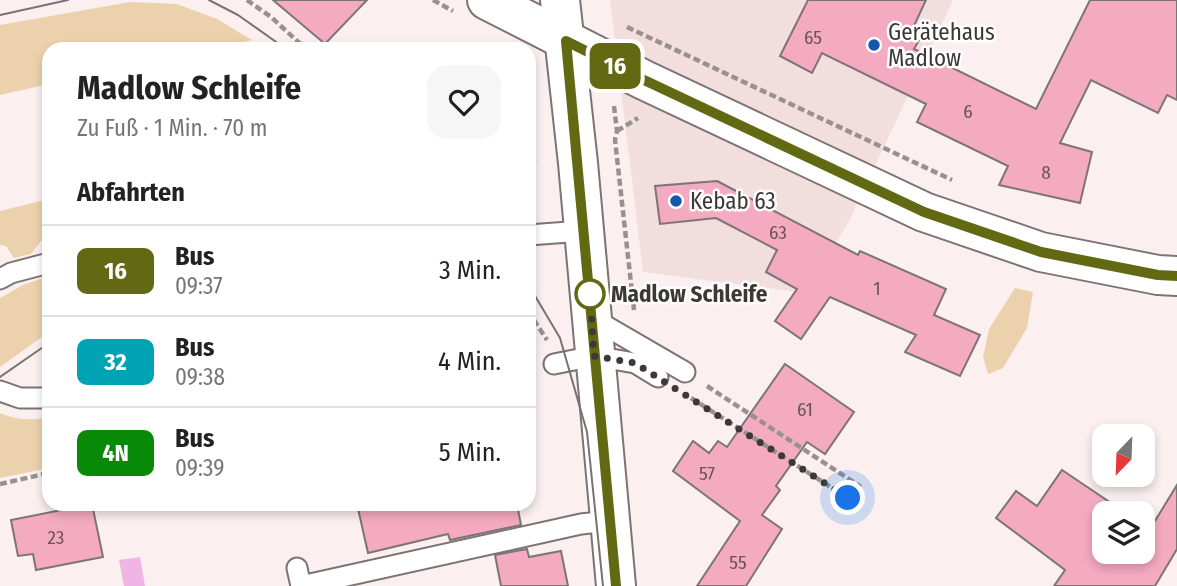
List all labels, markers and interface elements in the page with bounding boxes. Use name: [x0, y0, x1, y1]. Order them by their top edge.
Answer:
place label: Gerätehaus Madlow: [888, 18, 995, 72]
house number: 65: [804, 26, 822, 49]
marker: Gerätehaus Madlow: [866, 37, 882, 53]
line badge: 16: [584, 43, 646, 89]
text: 16: [604, 52, 626, 80]
button: heart: [427, 65, 501, 139]
text: Madlow Schleife: [77, 68, 301, 108]
house number: 6: [963, 100, 973, 123]
text: Zu Fuß · 1 Min. · 70 m: [77, 114, 267, 142]
house number: 8: [1041, 161, 1051, 184]
text: Abfahrten: [77, 177, 185, 208]
place label: Kebab 63: [690, 187, 776, 215]
marker: Kebab 63: [668, 193, 684, 209]
house number: 63: [769, 221, 787, 244]
text: Bus: [175, 241, 214, 272]
text: 3 Min.: [439, 255, 501, 286]
text: 16: [104, 257, 127, 285]
text: 09:37: [175, 272, 223, 300]
house number: 1: [873, 277, 881, 300]
marker: Madlow Schleife: [575, 279, 605, 309]
place label: Madlow Schleife: [611, 280, 768, 308]
text: Bus: [175, 332, 214, 363]
text: 4 Min.: [438, 346, 501, 377]
text: 32: [104, 348, 127, 376]
text: 09:38: [175, 363, 225, 391]
house number: 61: [797, 398, 813, 421]
text: Bus: [175, 423, 214, 454]
north arrow: [1092, 424, 1155, 486]
map controls: [1092, 424, 1155, 564]
text: 5 Min.: [439, 437, 501, 468]
text: 4N: [102, 439, 129, 467]
text: 09:39: [175, 454, 224, 482]
house number: 57: [699, 462, 715, 485]
your location: [830, 480, 865, 515]
button: layers: [1092, 501, 1155, 564]
house number: 23: [48, 526, 64, 549]
house number: 55: [729, 551, 747, 574]

